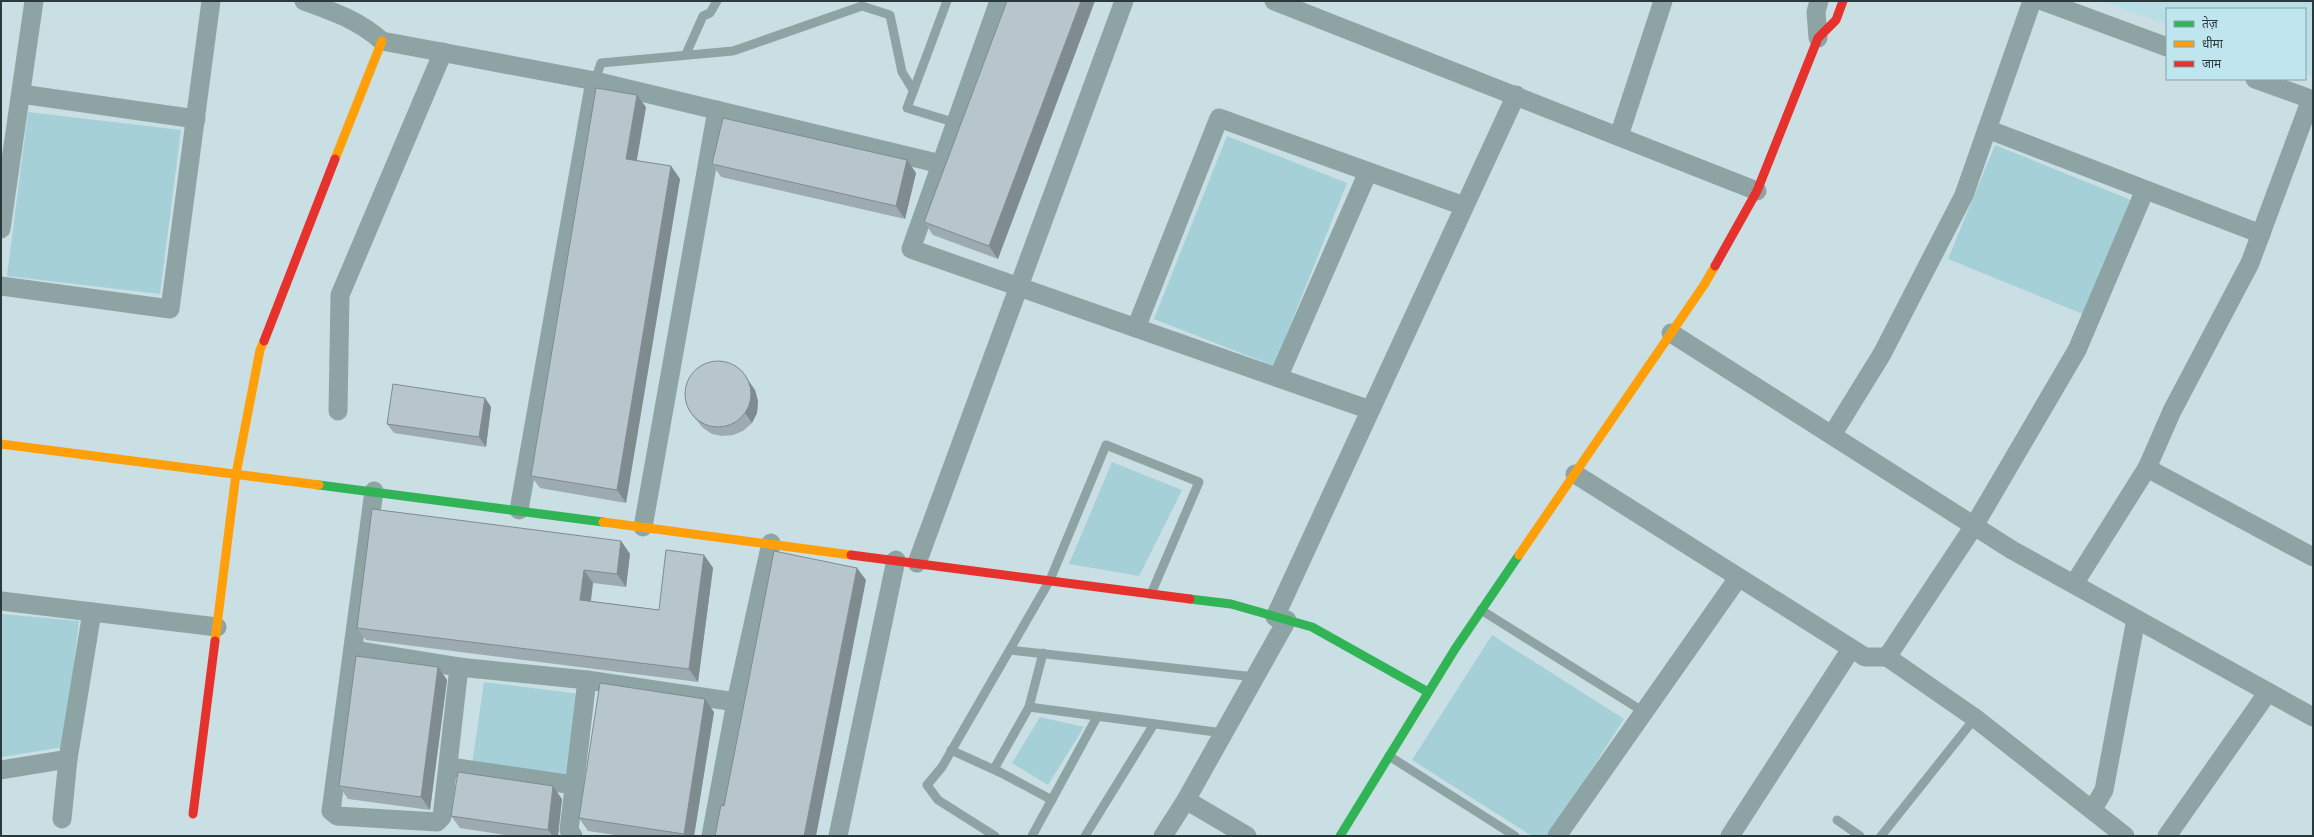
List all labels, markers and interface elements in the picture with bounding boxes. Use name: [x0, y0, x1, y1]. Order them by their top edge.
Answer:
legend: [2166, 8, 2306, 80]
text: तेज़: [2202, 16, 2219, 31]
text: धीमा: [2202, 36, 2224, 51]
text: जाम: [2202, 56, 2222, 71]

